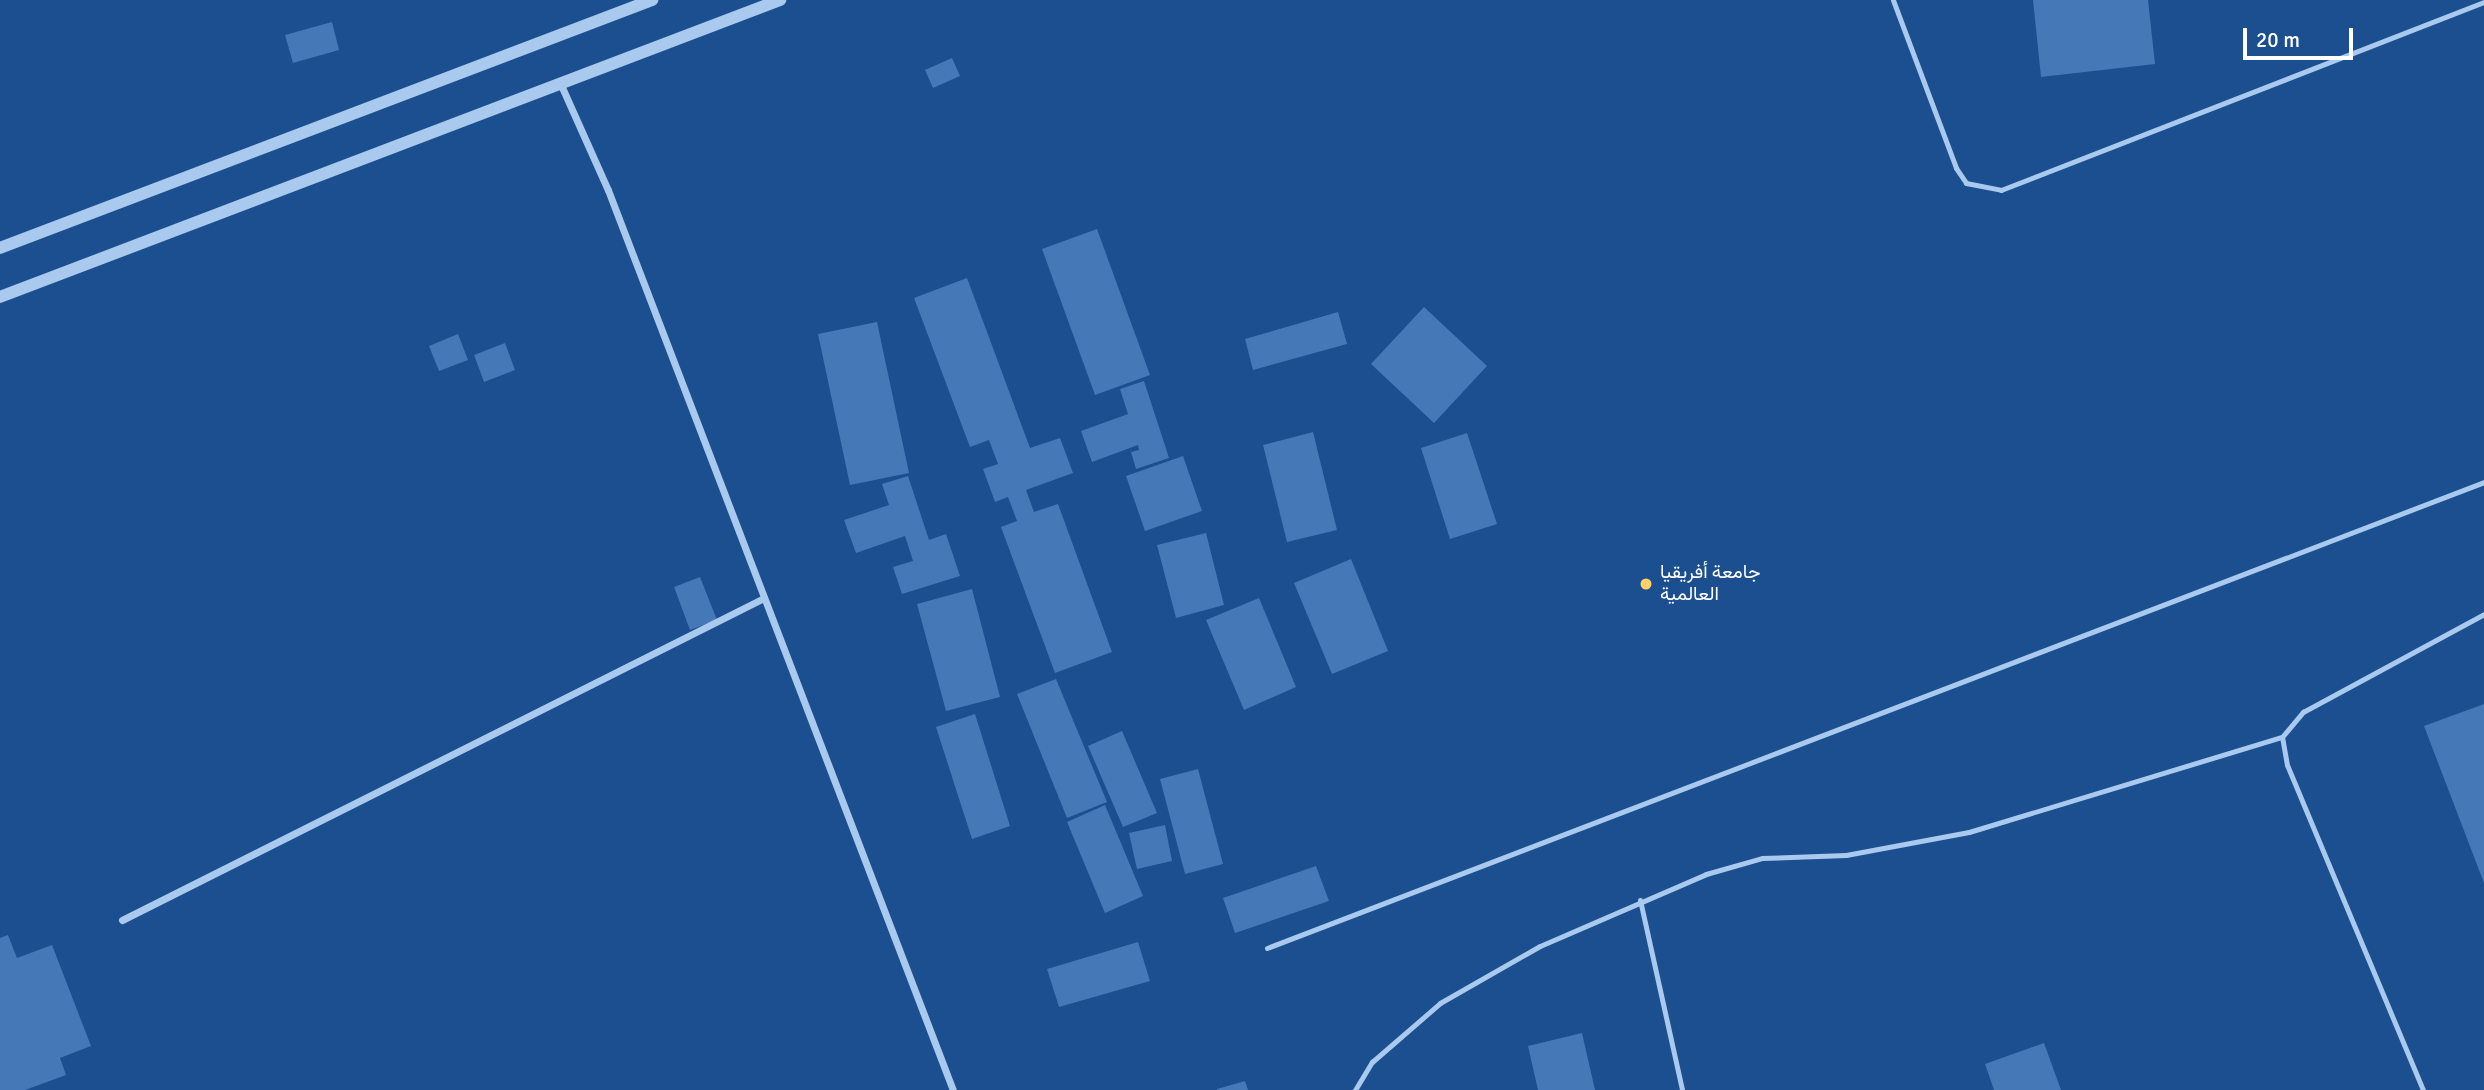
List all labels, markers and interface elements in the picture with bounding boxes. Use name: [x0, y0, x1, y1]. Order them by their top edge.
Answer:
scale bar: [2246, 14, 2356, 58]
text: 20 m: [2256, 27, 2300, 53]
place label: جامعة أفريقيا العالمية: [1660, 562, 1760, 606]
marker: جامعة أفريقيا العالمية: [1638, 576, 1654, 592]

